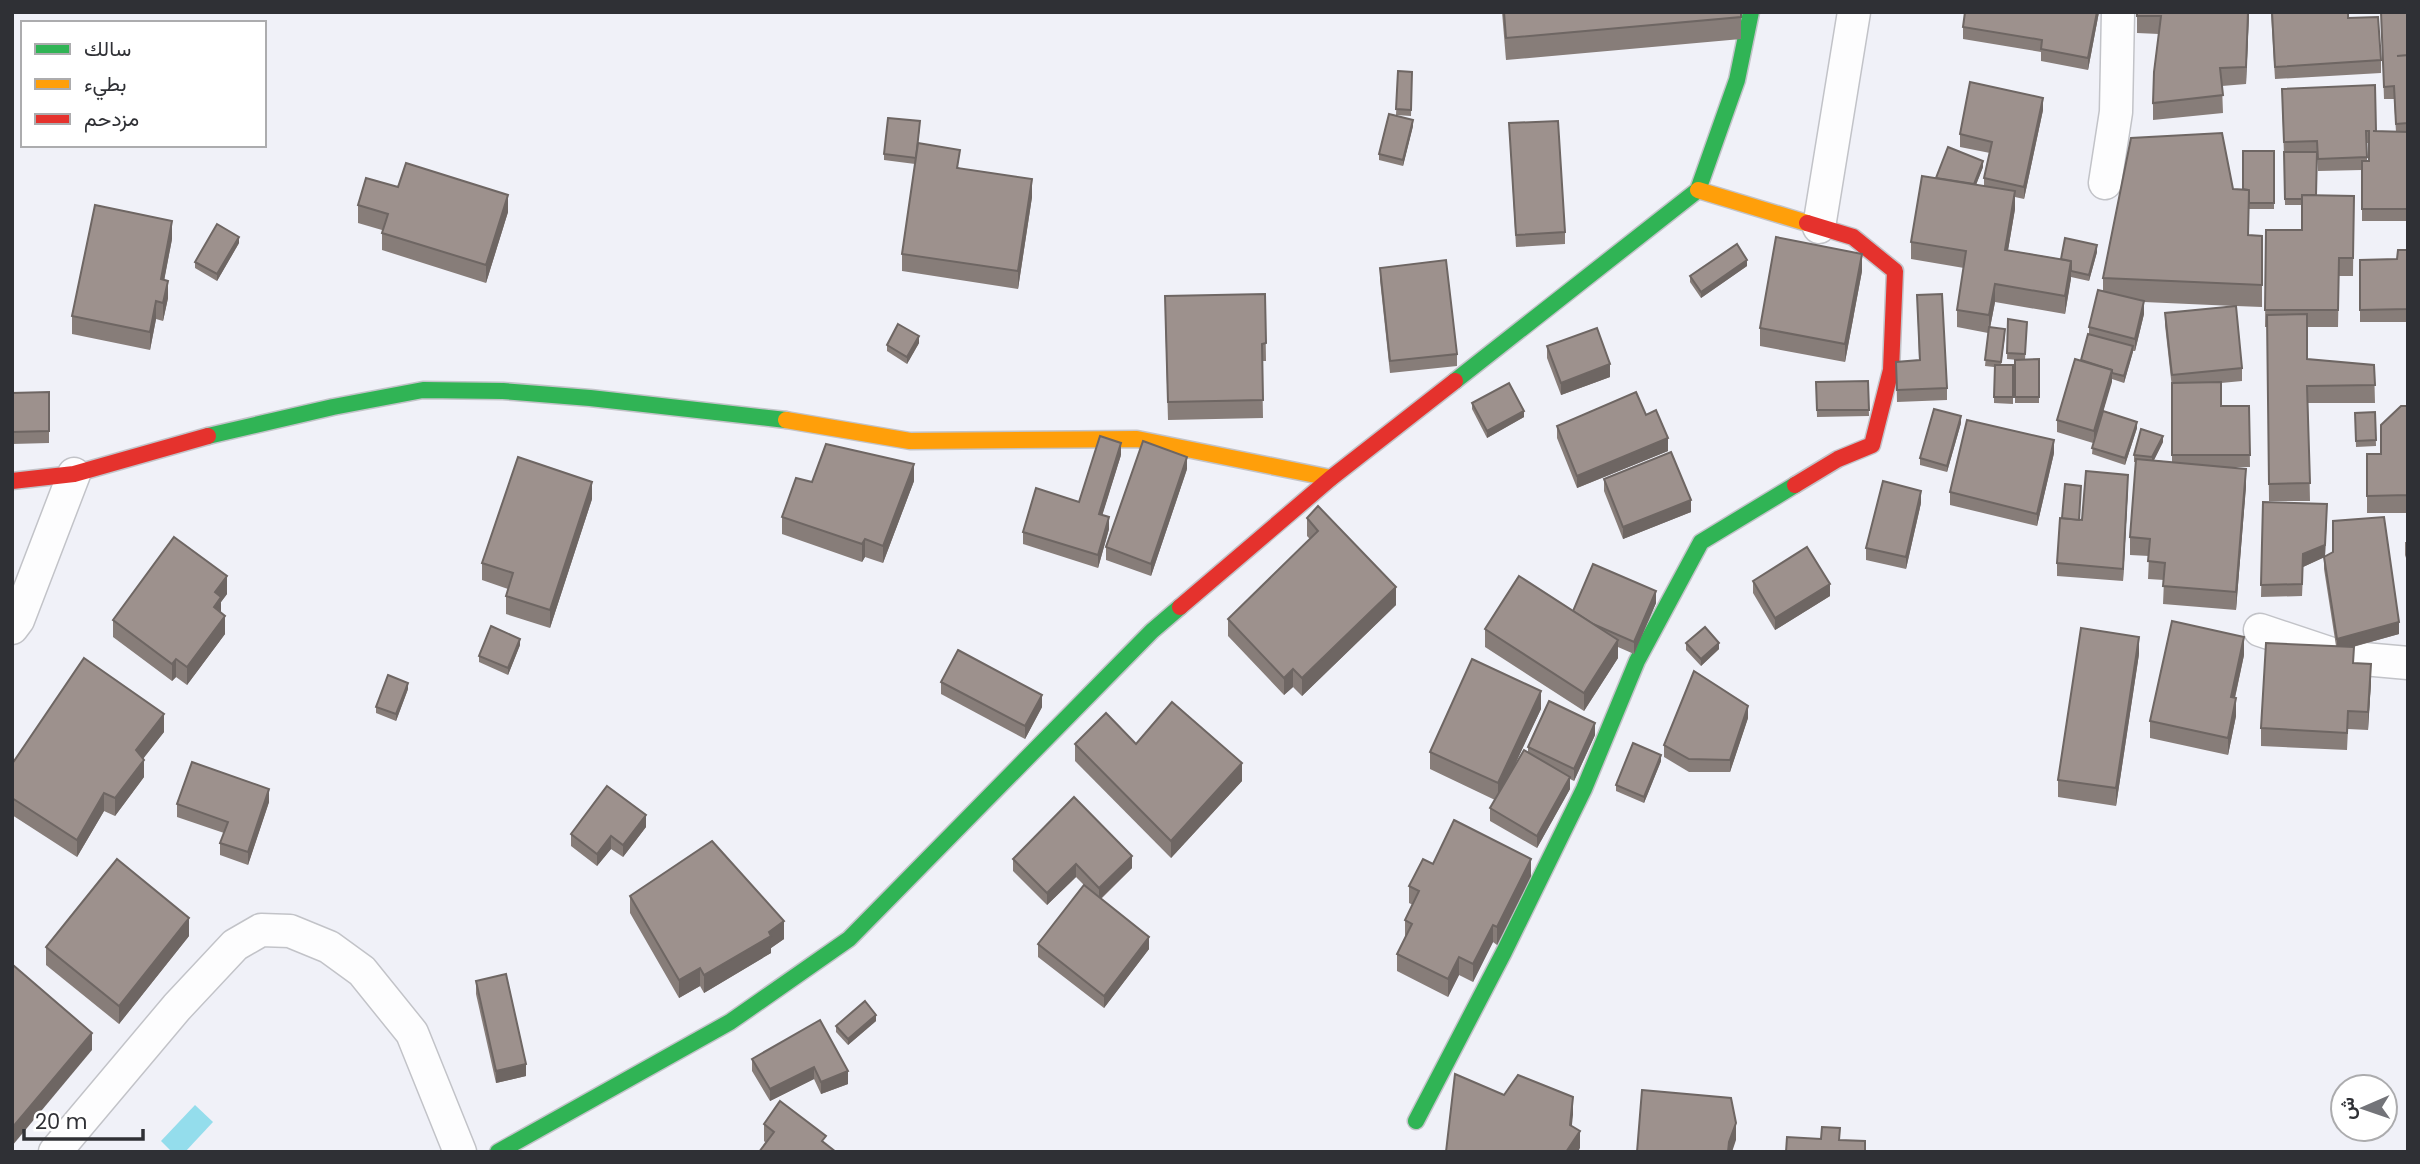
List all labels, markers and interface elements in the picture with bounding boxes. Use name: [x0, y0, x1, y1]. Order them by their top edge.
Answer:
legend: [21, 21, 266, 147]
text: سالك: [84, 34, 131, 63]
text: بطيء: [84, 69, 127, 101]
text: مزدحم: [84, 104, 139, 133]
north arrow: [2329, 1073, 2399, 1143]
text: ش: [2334, 1097, 2361, 1120]
scale bar: [24, 1098, 144, 1142]
text: 20 m: [35, 1107, 88, 1136]

